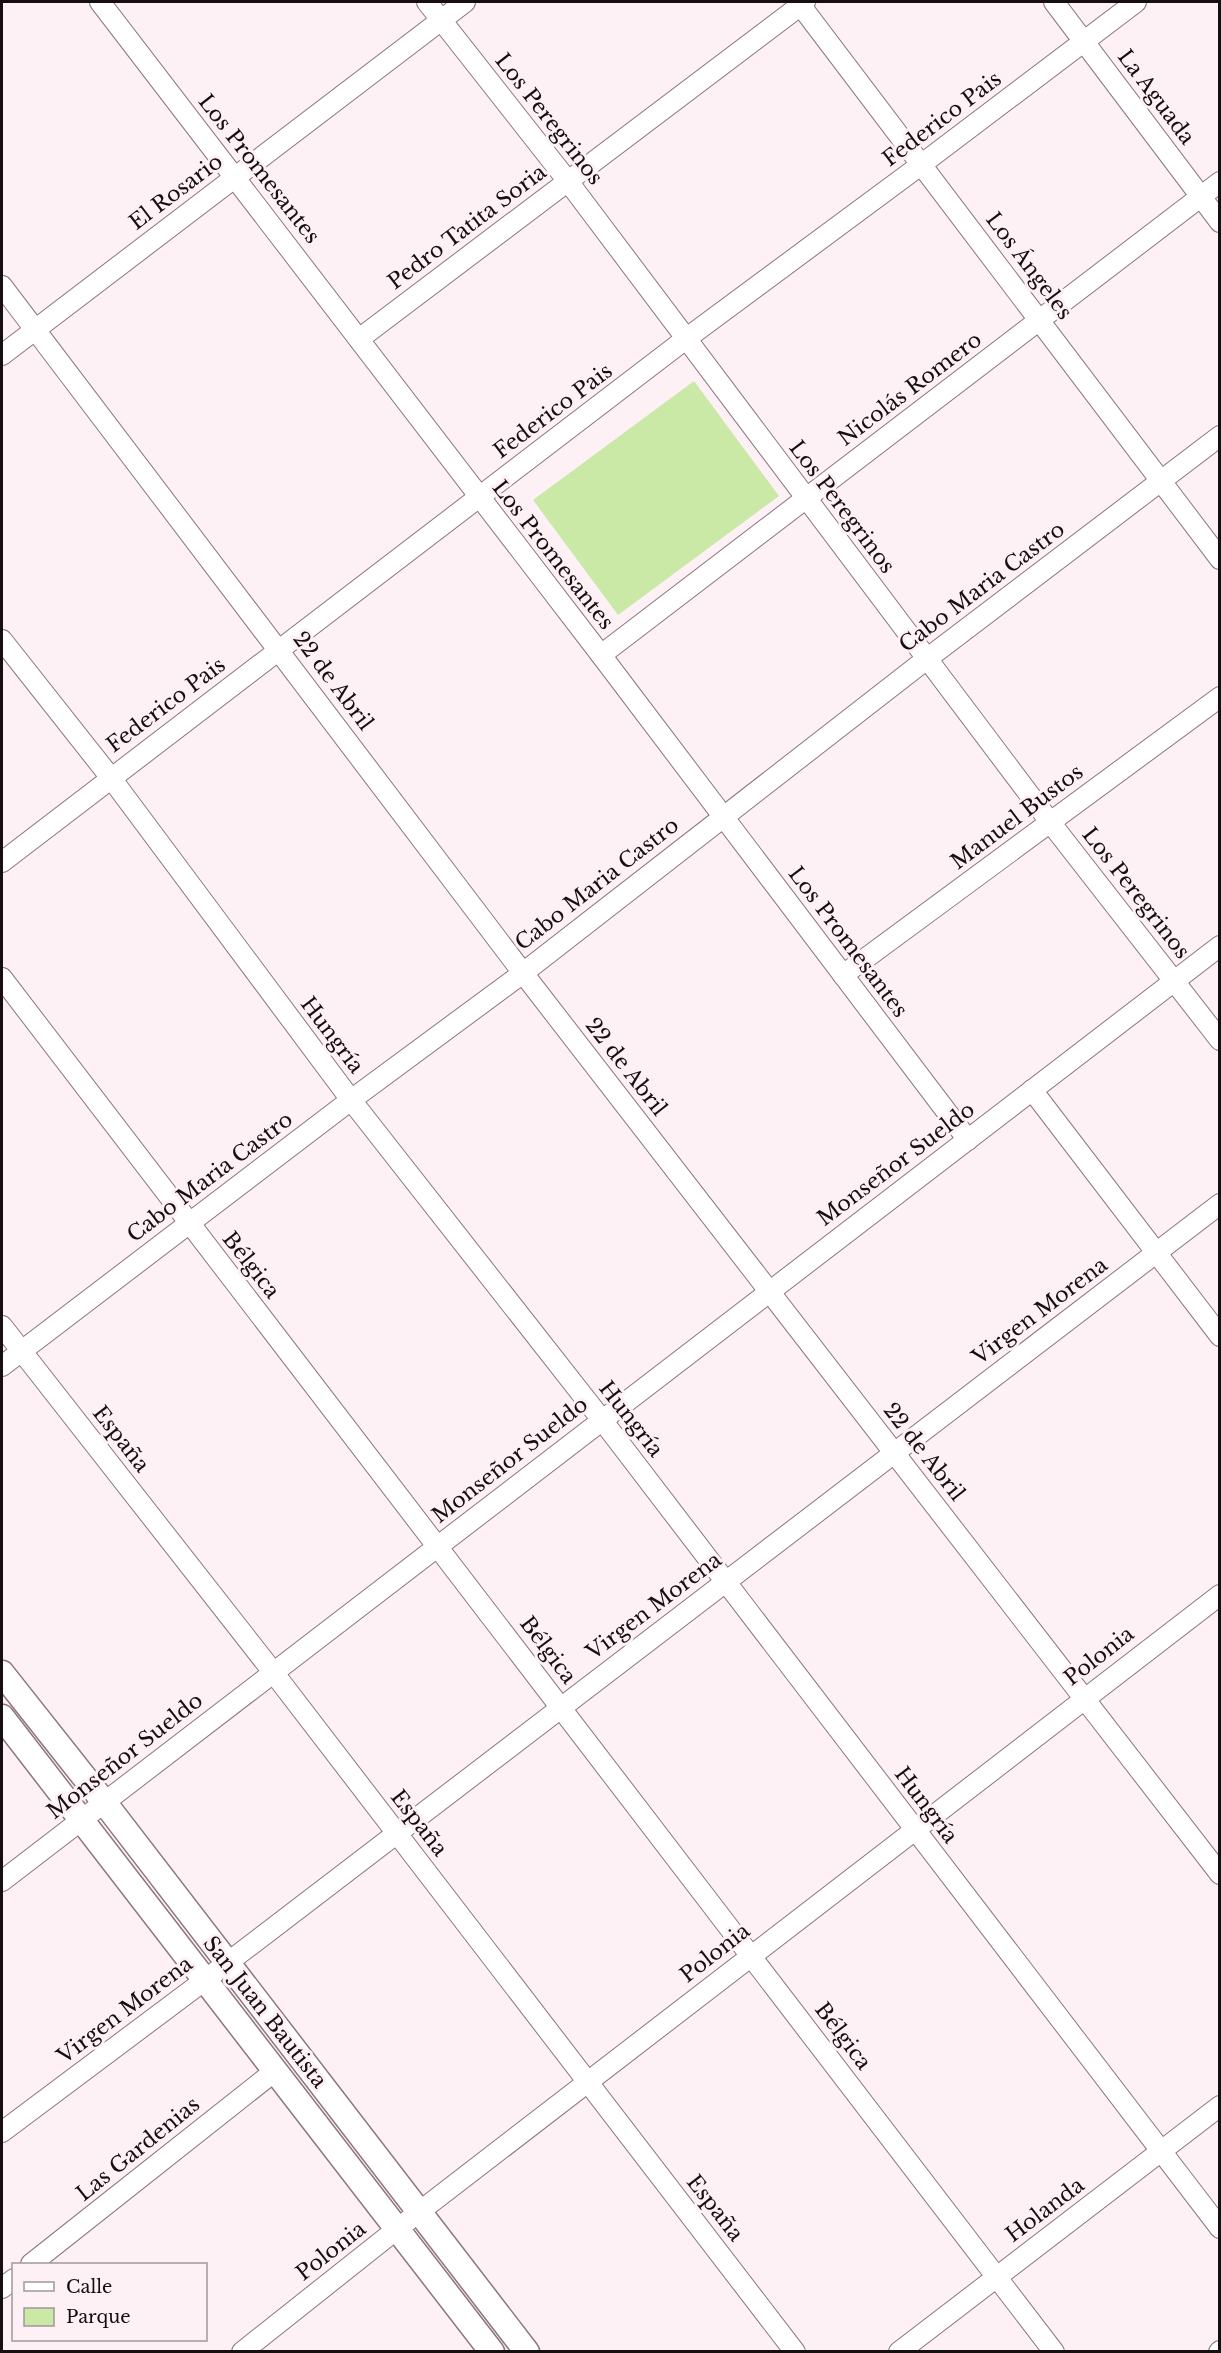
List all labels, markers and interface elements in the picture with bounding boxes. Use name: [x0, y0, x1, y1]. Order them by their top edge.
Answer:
street label: La Aguada: [1112, 44, 1200, 150]
street label: Los Peregrinos: [490, 48, 608, 190]
street label: Federico Pais: [877, 66, 1007, 172]
street label: Los Promesantes: [193, 89, 325, 249]
street label: El Rosario: [124, 148, 228, 236]
street label: Pedro Tatita Soria: [383, 159, 552, 295]
street label: Los Ángeles: [980, 207, 1078, 325]
street label: Nicolás Romero: [833, 327, 987, 451]
street label: Federico Pais: [488, 358, 618, 464]
street label: Los Peregrinos: [784, 435, 900, 579]
street label: Los Promesantes: [487, 475, 619, 635]
street label: Cabo Maria Castro: [894, 516, 1070, 658]
street label: 22 de Abril: [287, 626, 379, 736]
street label: Federico Pais: [101, 652, 231, 758]
street label: Manuel Bustos: [946, 759, 1088, 875]
street label: Cabo Maria Castro: [510, 812, 684, 956]
street label: Los Peregrinos: [1077, 822, 1195, 964]
street label: Los Promesantes: [783, 861, 913, 1023]
street label: Hungría: [295, 992, 369, 1079]
street label: 22 de Abril: [580, 1013, 672, 1121]
street label: Monseñor Sueldo: [812, 1096, 980, 1232]
street label: Cabo Maria Castro: [122, 1106, 298, 1248]
street label: Bélgica: [217, 1226, 285, 1304]
street label: Virgen Morena: [967, 1252, 1113, 1371]
street label: Hungría: [593, 1376, 669, 1462]
street label: Monseñor Sueldo: [427, 1391, 593, 1529]
street label: 22 de Abril: [878, 1398, 970, 1506]
street label: España: [87, 1401, 155, 1478]
street label: Virgen Morena: [581, 1547, 727, 1666]
street label: Bélgica: [514, 1611, 582, 1689]
street label: Polonia: [1059, 1620, 1139, 1691]
street label: Monseñor Sueldo: [42, 1687, 208, 1825]
street label: Hungría: [889, 1762, 963, 1849]
street label: España: [385, 1785, 453, 1862]
street label: Polonia: [675, 1917, 755, 1988]
street label: San Juan Bautista: [198, 1931, 333, 2093]
street label: Virgen Morena: [52, 1951, 198, 2070]
street label: Bélgica: [809, 1997, 877, 2075]
street label: Las Gardenias: [71, 2091, 205, 2207]
street label: España: [681, 2170, 749, 2247]
street label: Holanda: [1001, 2172, 1090, 2248]
street label: Polonia: [291, 2215, 371, 2286]
legend: [12, 2263, 207, 2341]
text: Calle: [66, 2276, 112, 2298]
text: Parque: [66, 2306, 131, 2328]

